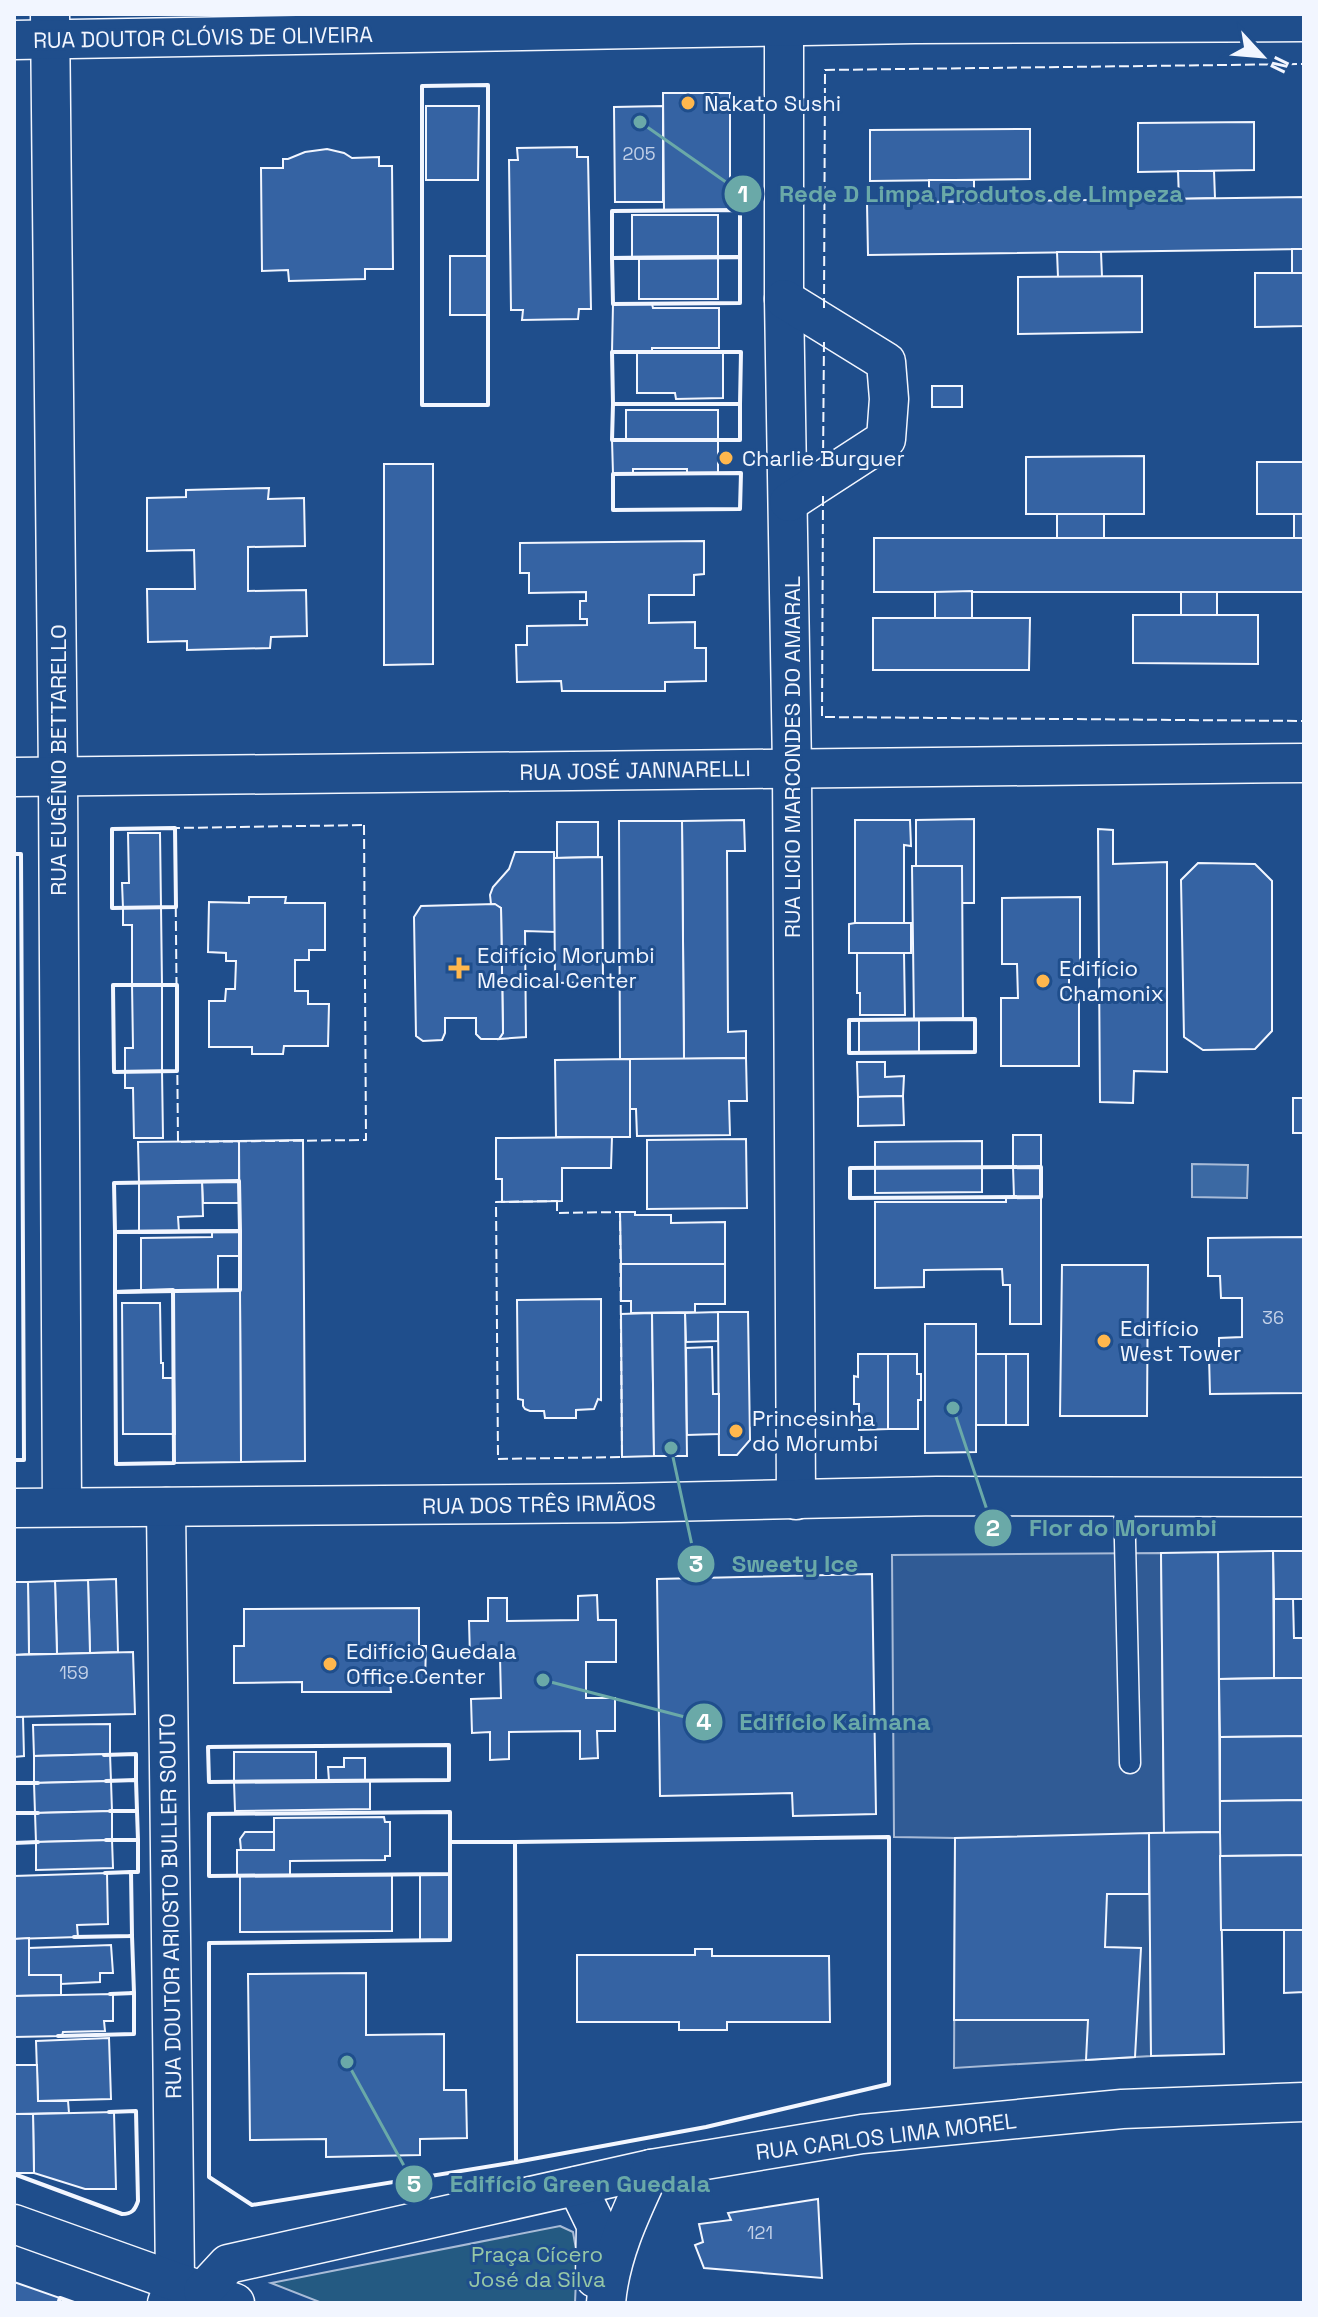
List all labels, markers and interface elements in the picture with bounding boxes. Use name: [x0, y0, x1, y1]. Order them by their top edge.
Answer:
north arrow: [1222, 16, 1302, 96]
street label: RUA DOUTOR CLÓVIS DE OLIVEIRA: [33, 20, 373, 54]
text: N: [1264, 52, 1296, 78]
place label: Nakato Sushi: [704, 89, 841, 117]
marker: Nakato Sushi: [679, 94, 697, 112]
house number: 205: [622, 142, 656, 165]
callout: Rede D Limpa Produtos de Limpeza: [723, 170, 1200, 218]
text: 1: [738, 178, 748, 209]
text: Rede D Limpa Produtos de Limpeza: [779, 178, 1183, 209]
place label: Charlie Burguer: [742, 444, 905, 472]
marker: Charlie Burguer: [717, 449, 735, 467]
street label: RUA LICIO MARCONDES DO AMARAL: [778, 576, 806, 938]
street label: RUA EUGÊNIO BETTARELLO: [44, 624, 72, 896]
street label: RUA JOSÉ JANNARELLI: [519, 754, 751, 786]
place label: Edifício Morumbi Medical Center: [477, 941, 655, 994]
place label: Edifício Chamonix: [1059, 954, 1164, 1007]
marker: Edifício Morumbi Medical Center: [448, 957, 470, 979]
marker: Edifício Chamonix: [1034, 972, 1052, 990]
house number: 36: [1262, 1306, 1284, 1329]
place label: Edifício West Tower: [1120, 1314, 1241, 1367]
marker: Edifício West Tower: [1095, 1332, 1113, 1350]
place label: Princesinha do Morumbi: [752, 1404, 878, 1457]
marker: Princesinha do Morumbi: [727, 1422, 745, 1440]
street label: RUA DOS TRÊS IRMÃOS: [422, 1488, 656, 1520]
callout: Flor do Morumbi: [973, 1504, 1233, 1552]
text: 2: [986, 1512, 1000, 1543]
text: Flor do Morumbi: [1029, 1512, 1217, 1543]
callout: Sweety Ice: [676, 1540, 874, 1588]
text: 3: [689, 1548, 703, 1579]
text: Sweety Ice: [732, 1548, 858, 1579]
place label: Edifício Guedala Office Center: [346, 1637, 517, 1690]
marker: Edifício Guedala Office Center: [321, 1655, 339, 1673]
house number: 159: [59, 1661, 89, 1684]
callout: Edifício Kaimana: [684, 1698, 947, 1746]
text: 4: [696, 1706, 712, 1737]
text: Edifício Kaimana: [739, 1706, 931, 1737]
street label: RUA DOUTOR ARIOSTO BULLER SOUTO: [153, 1713, 187, 2099]
street label: RUA CARLOS LIMA MOREL: [754, 2106, 1018, 2166]
callout: Edifício Green Guedala: [394, 2160, 727, 2208]
text: 5: [407, 2168, 421, 2199]
text: Edifício Green Guedala: [450, 2168, 710, 2199]
house number: 121: [747, 2221, 773, 2244]
park label: Praça Cícero José da Silva: [468, 2240, 606, 2293]

